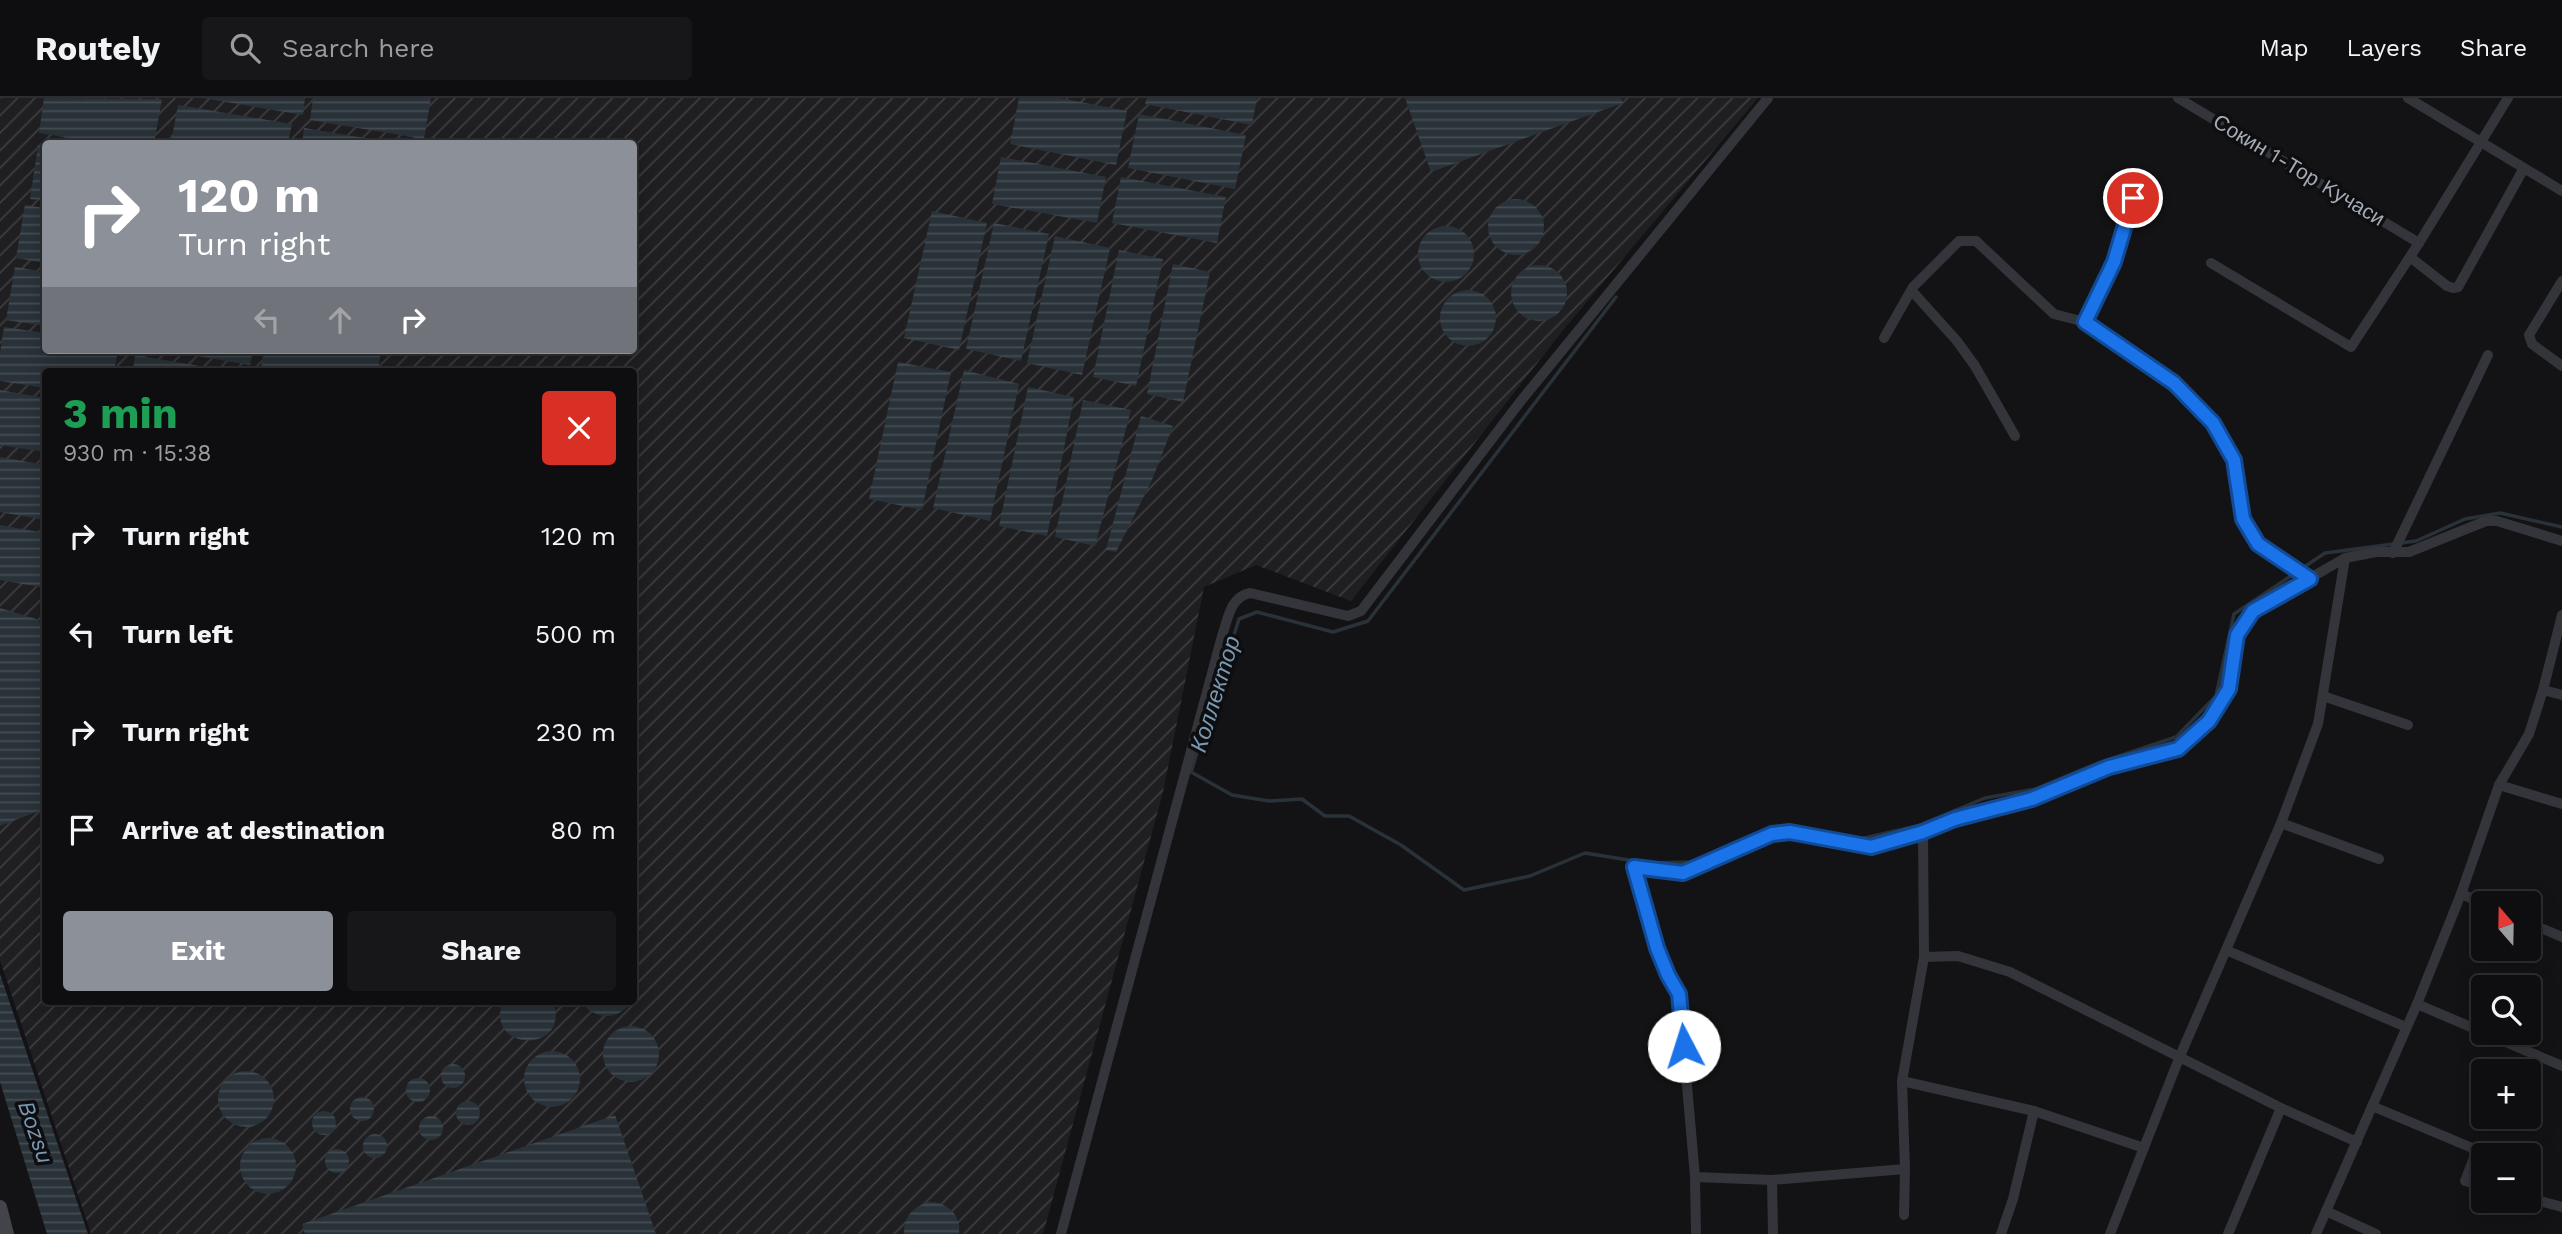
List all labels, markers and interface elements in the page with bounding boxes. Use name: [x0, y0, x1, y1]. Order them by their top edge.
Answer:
search box: [202, 17, 692, 80]
text: Routely: [35, 29, 160, 68]
icon: search: [226, 29, 264, 67]
text: Search here: [282, 33, 434, 63]
text: Map: [2260, 34, 2308, 62]
text: Layers: [2346, 34, 2422, 62]
text: Share: [2460, 34, 2527, 62]
street label: Сокин 1-Тор Kучаси: [2209, 108, 2390, 231]
text: 120 m: [178, 166, 320, 224]
icon: right: [63, 168, 154, 259]
pin: [2103, 168, 2163, 228]
icon: arrive: [2114, 179, 2152, 217]
text: Turn right: [178, 225, 330, 263]
icon: left: [248, 301, 286, 339]
icon: ahead: [321, 301, 359, 339]
icon: right: [394, 301, 432, 339]
text: 3 min: [63, 389, 178, 438]
button: close: [542, 391, 616, 465]
text: 930 m · 15:38: [63, 440, 211, 467]
icon: right: [63, 517, 101, 555]
text: Turn right: [122, 521, 249, 551]
text: 120 m: [541, 521, 616, 551]
icon: left: [63, 615, 101, 653]
text: Turn left: [122, 619, 233, 649]
text: 500 m: [535, 619, 616, 649]
water label: Коллектор: [1185, 633, 1246, 756]
icon: right: [63, 713, 101, 751]
text: Turn right: [122, 717, 249, 747]
text: 230 m: [536, 717, 616, 747]
icon: arrive: [63, 811, 101, 849]
text: Arrive at destination: [122, 815, 385, 845]
text: 80 m: [550, 815, 616, 845]
north arrow: [2471, 891, 2541, 961]
map controls: [2471, 891, 2541, 1213]
button: Exit: [63, 911, 333, 991]
button: Share: [347, 911, 616, 991]
button: search: [2471, 975, 2541, 1045]
position arrow: [1647, 1009, 1721, 1083]
button: +: [2471, 1059, 2541, 1129]
water label: Bozsu: [12, 1097, 59, 1168]
button: −: [2471, 1143, 2541, 1213]

